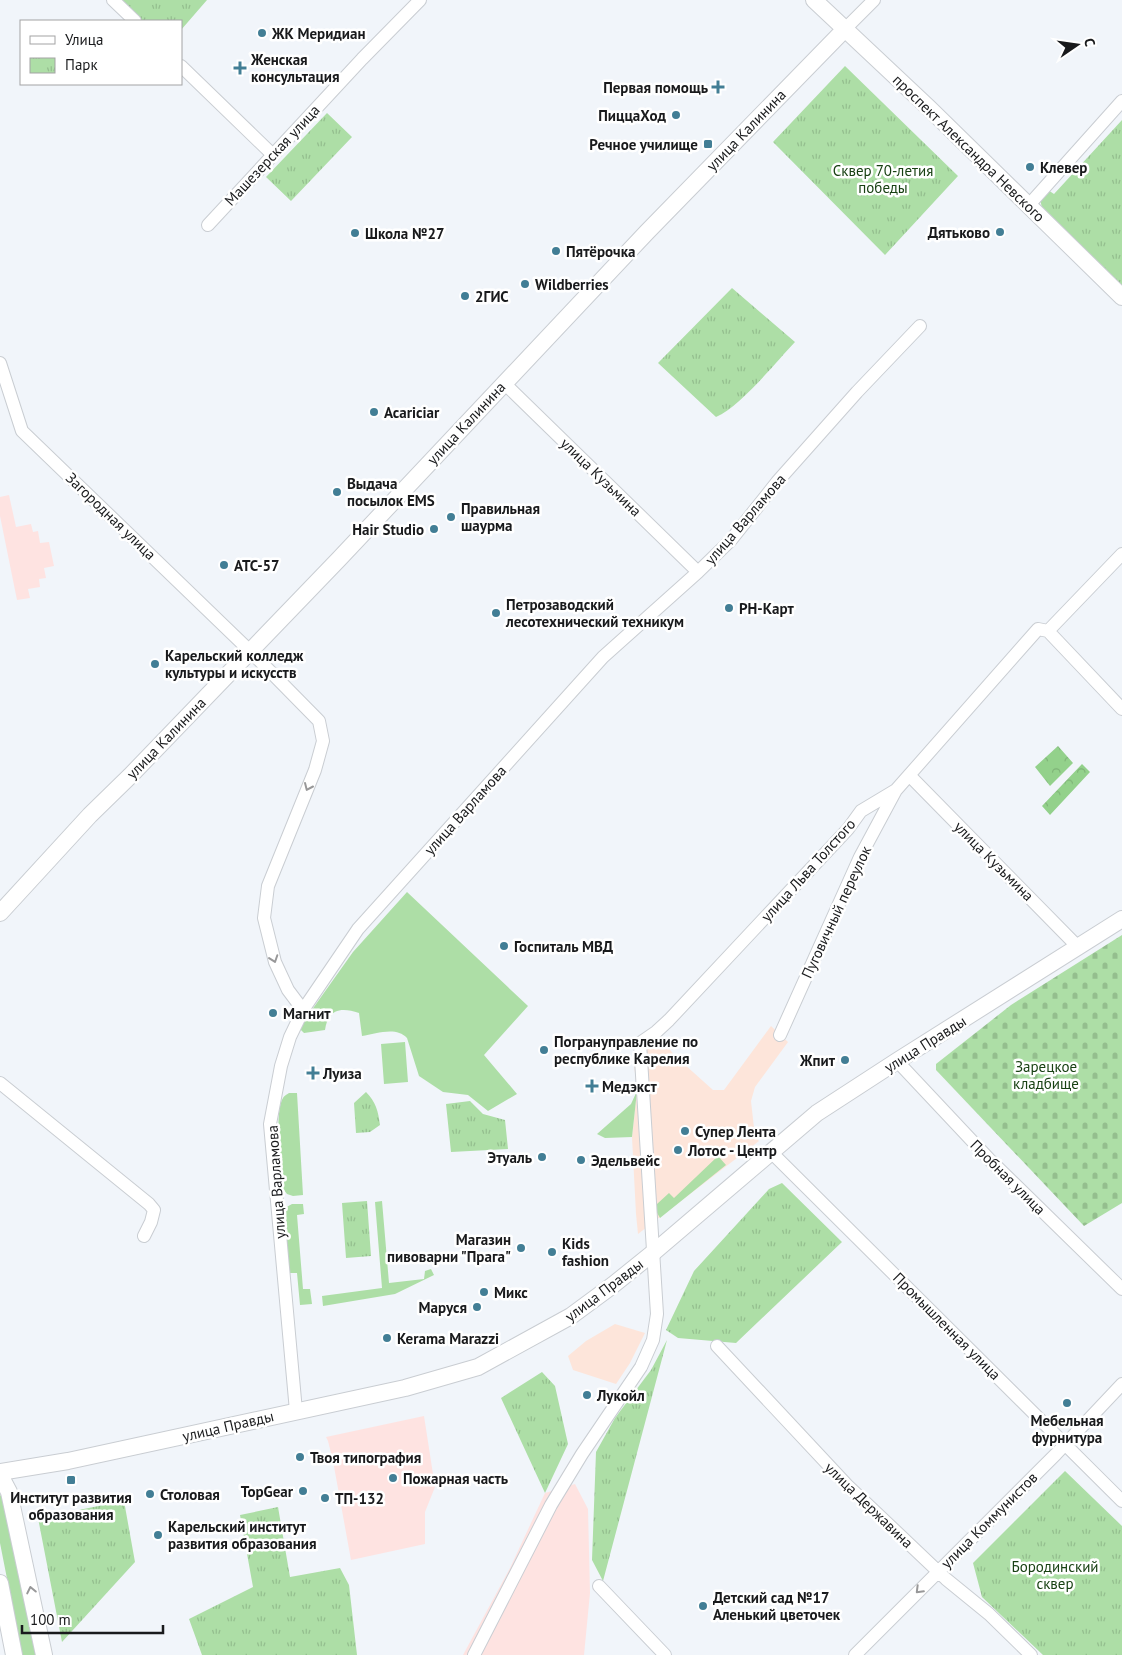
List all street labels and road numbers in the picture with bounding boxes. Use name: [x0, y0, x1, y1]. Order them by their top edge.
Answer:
street label: проспект Александра Невского: [889, 70, 1049, 226]
street label: улица Калинина: [702, 85, 790, 175]
street label: Машезерская улица: [220, 101, 324, 209]
street label: улица Калинина: [423, 378, 509, 468]
street label: улица Кузьмина: [557, 434, 645, 520]
street label: Загородная улица: [62, 468, 160, 564]
street label: улица Варламова: [700, 470, 790, 568]
street label: улица Калинина: [122, 693, 210, 783]
street label: улица Варламова: [420, 761, 510, 859]
street label: улица Льва Толстого: [757, 814, 859, 926]
street label: улица Кузьмина: [950, 817, 1038, 905]
street label: Пуговичный переулок: [797, 842, 875, 981]
street label: улица Правды: [880, 1011, 970, 1077]
street label: улица Варламова: [263, 1124, 289, 1240]
street label: Пробная улица: [966, 1135, 1050, 1219]
street label: улица Правды: [561, 1254, 647, 1326]
street label: Промышленная улица: [889, 1268, 1005, 1384]
street label: улица Правды: [180, 1406, 276, 1446]
street label: улица Державина: [821, 1458, 917, 1552]
street label: улица Коммунистов: [937, 1468, 1041, 1572]

